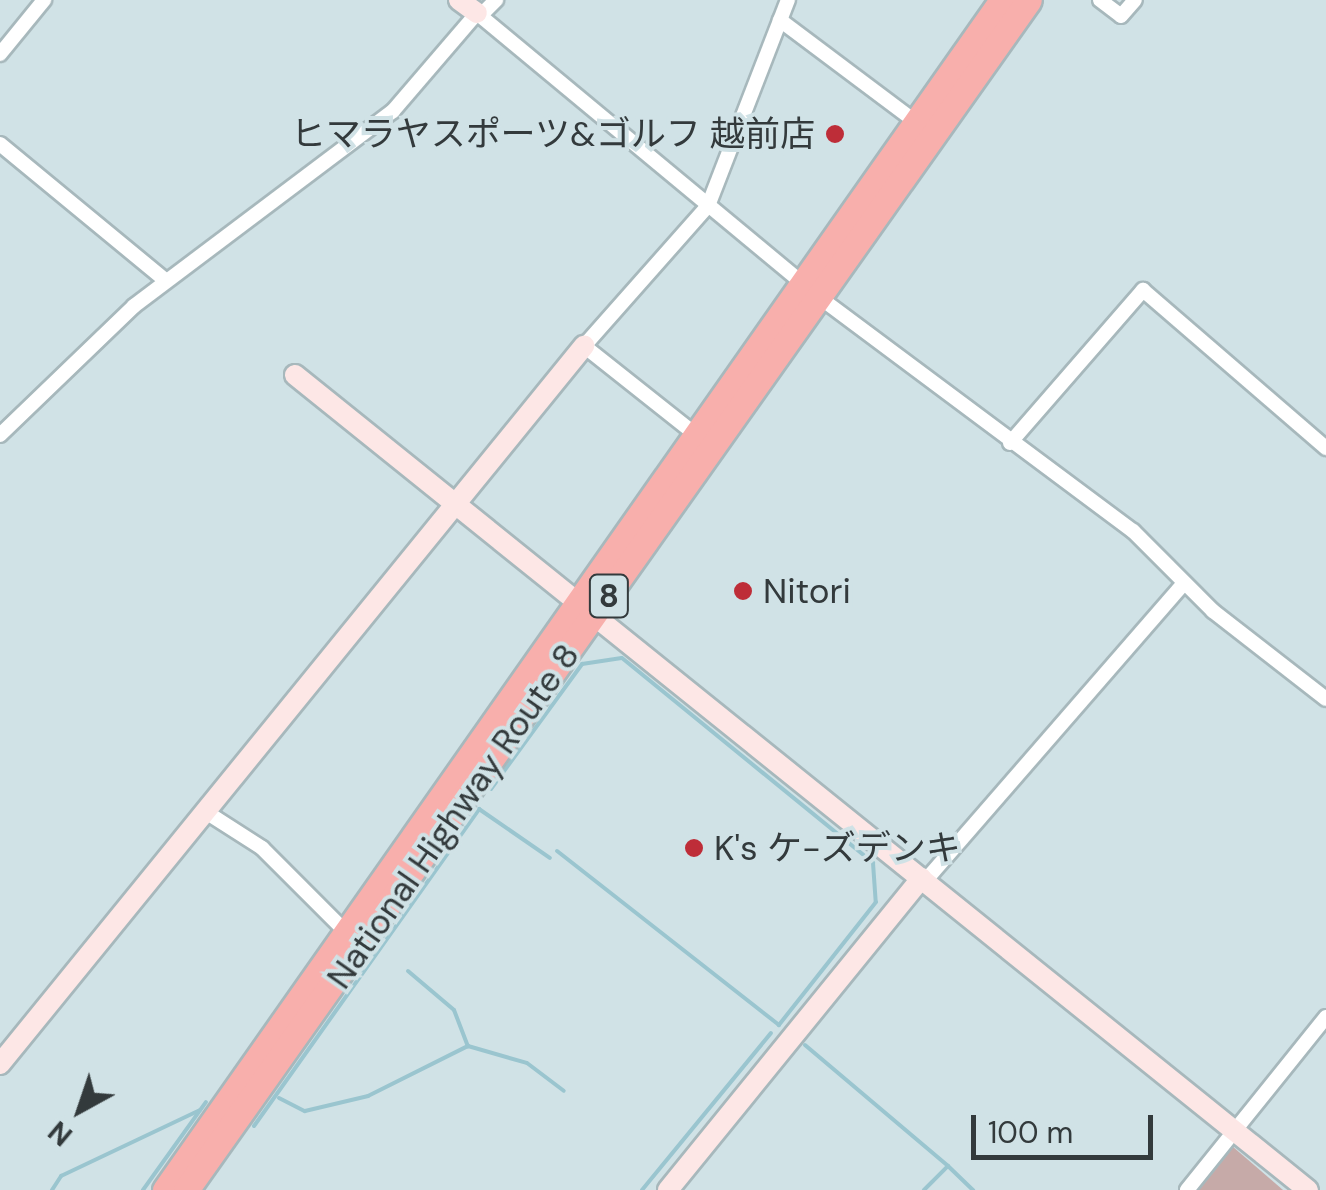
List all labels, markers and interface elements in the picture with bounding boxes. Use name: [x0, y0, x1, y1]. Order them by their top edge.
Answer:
place label: ヒマラヤスポーツ&ゴルフ 越前店: [290, 113, 815, 155]
marker: ヒマラヤスポーツ&ゴルフ 越前店: [824, 123, 846, 145]
road number: 8: [586, 569, 632, 623]
place label: Nitori: [763, 570, 851, 612]
marker: Nitori: [732, 580, 754, 602]
street label: National Highway Route 8: [318, 635, 588, 997]
place label: K's ケ-ズデンキ: [714, 827, 961, 869]
marker: K's ケ-ズデンキ: [683, 837, 705, 859]
north arrow: [30, 1060, 130, 1160]
scale bar: [976, 1095, 1158, 1157]
text: N: [41, 1113, 80, 1154]
text: 100 m: [988, 1113, 1073, 1152]

